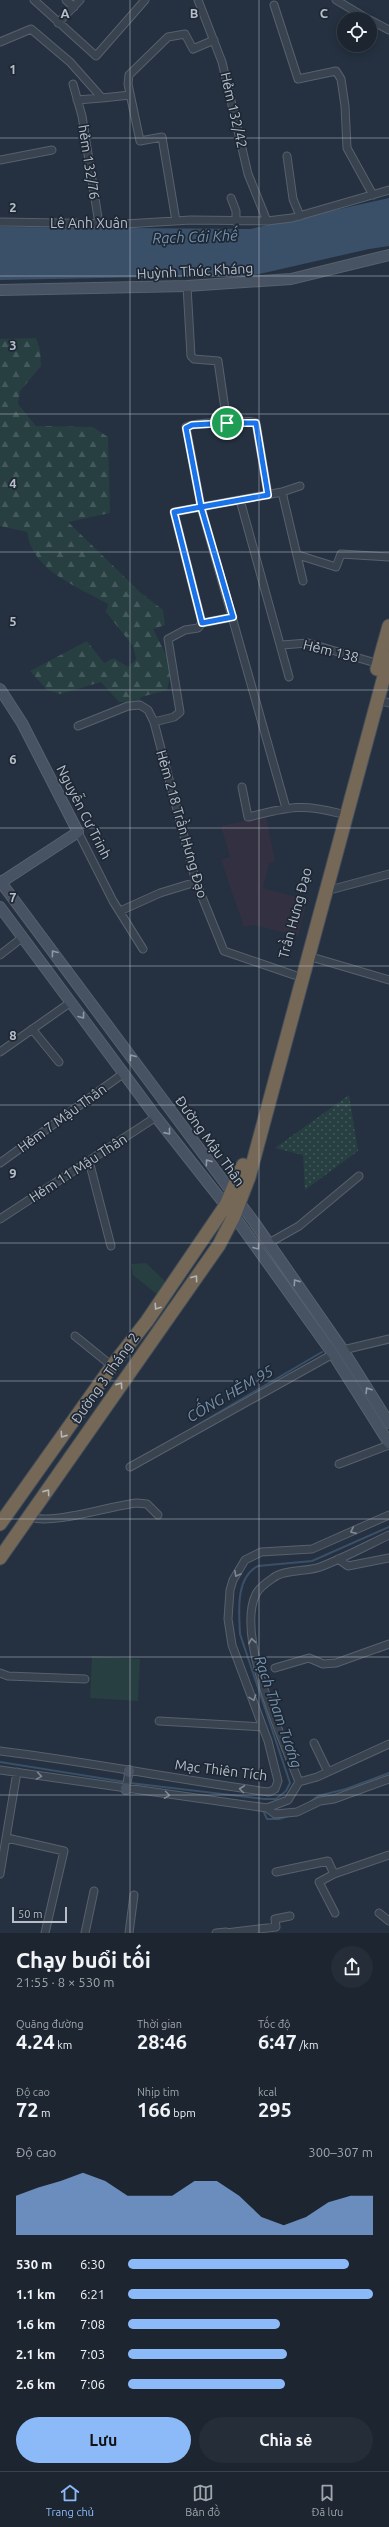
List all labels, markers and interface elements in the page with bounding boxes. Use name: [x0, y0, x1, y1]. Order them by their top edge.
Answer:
text: A: [60, 6, 70, 20]
text: B: [190, 6, 199, 20]
text: C: [320, 6, 329, 20]
map controls: [337, 12, 377, 52]
button: locate: [337, 12, 377, 52]
text: 1: [9, 62, 17, 76]
street label: Hẻm 132/42: [217, 70, 251, 150]
street label: hẻm 132/76: [75, 123, 103, 201]
text: 2: [9, 200, 17, 214]
street label: Lê Anh Xuân: [50, 215, 128, 231]
water label: Rạch Cái Khế: [152, 225, 239, 246]
street label: Huỳnh Thúc Kháng: [136, 260, 254, 282]
text: 3: [9, 338, 17, 352]
pin: [210, 406, 244, 440]
icon: arrive: [216, 412, 238, 434]
text: 4: [9, 476, 17, 490]
text: 5: [9, 614, 17, 628]
street label: Hẻm 138: [302, 636, 360, 666]
street label: Hẻm 218 Trần Hưng Đạo: [153, 747, 213, 900]
text: 6: [9, 752, 17, 766]
street label: Nguyễn Cư Trinh: [53, 761, 117, 862]
street label: Trần Hưng Đạo: [273, 865, 315, 960]
text: 7: [9, 890, 17, 904]
one-way arrow: [52, 951, 59, 958]
one-way arrow: [77, 1012, 84, 1019]
text: 8: [9, 1028, 17, 1042]
one-way arrow: [129, 1054, 137, 1061]
street label: Hẻm 7 Mậu Thân: [15, 1081, 109, 1155]
street label: Đường Mậu Thân: [172, 1093, 248, 1189]
one-way arrow: [164, 1127, 171, 1134]
street label: Hẻm 11 Mậu Thân: [26, 1130, 130, 1206]
one-way arrow: [206, 1160, 213, 1167]
text: 9: [9, 1166, 17, 1180]
one-way arrow: [252, 1243, 259, 1250]
one-way arrow: [191, 1276, 198, 1283]
one-way arrow: [293, 1279, 301, 1286]
one-way arrow: [155, 1303, 162, 1310]
street label: Đường 3 Tháng 2: [68, 1330, 142, 1426]
water label: CỐNG HẺM 95: [181, 1358, 277, 1425]
one-way arrow: [115, 1382, 122, 1389]
one-way arrow: [366, 1387, 373, 1394]
one-way arrow: [61, 1430, 68, 1437]
one-way arrow: [42, 1489, 49, 1496]
one-way arrow: [350, 1526, 358, 1534]
one-way arrow: [234, 1570, 241, 1577]
one-way arrow: [248, 1638, 257, 1644]
water label: Rạch Tham Tướng: [251, 1653, 306, 1770]
one-way arrow: [248, 1694, 256, 1701]
street label: Mạc Thiên Tích: [174, 1756, 268, 1784]
one-way arrow: [35, 1771, 42, 1780]
one-way arrow: [239, 1784, 245, 1793]
one-way arrow: [164, 1790, 170, 1799]
scale bar: [12, 1905, 67, 1924]
text: 50 m: [18, 1908, 42, 1920]
button: share: [331, 1946, 373, 1988]
text: Chạy buổi tối: [16, 1947, 151, 1972]
text: 21:55 · 8 × 530 m: [16, 1975, 115, 1989]
text: Quãng đường: [16, 2018, 84, 2030]
text: Thời gian: [137, 2018, 182, 2030]
text: Tốc độ: [258, 2018, 291, 2030]
text: 4.24: [16, 2030, 55, 2053]
text: 28:46: [137, 2030, 187, 2053]
text: 6:47: [258, 2030, 297, 2053]
text: km: [55, 2039, 72, 2051]
text: /km: [297, 2039, 318, 2051]
text: Độ cao: [16, 2086, 50, 2098]
text: Nhịp tim: [137, 2086, 179, 2098]
text: kcal: [258, 2086, 277, 2098]
text: 72: [16, 2098, 39, 2121]
text: 166: [137, 2098, 171, 2121]
text: 295: [258, 2098, 292, 2121]
text: m: [39, 2107, 51, 2119]
text: bpm: [171, 2107, 196, 2119]
text: Độ cao: [16, 2145, 56, 2159]
text: 300–307 m: [308, 2145, 373, 2159]
text: 530 m: [16, 2257, 52, 2271]
text: 6:30: [80, 2257, 105, 2271]
text: 1.1 km: [16, 2287, 55, 2301]
text: 6:21: [80, 2287, 105, 2301]
text: 1.6 km: [16, 2317, 55, 2331]
text: 7:08: [80, 2317, 105, 2331]
text: 2.1 km: [16, 2347, 55, 2361]
text: 7:03: [80, 2347, 105, 2361]
text: 2.6 km: [16, 2377, 55, 2391]
text: 7:06: [80, 2377, 105, 2391]
button: Lưu: [16, 2417, 191, 2463]
button: Chia sẻ: [199, 2417, 373, 2463]
tab: Trang chủ: [46, 2482, 94, 2518]
tab: Bản đồ: [185, 2482, 220, 2518]
tab: Đã lưu: [312, 2482, 343, 2518]

